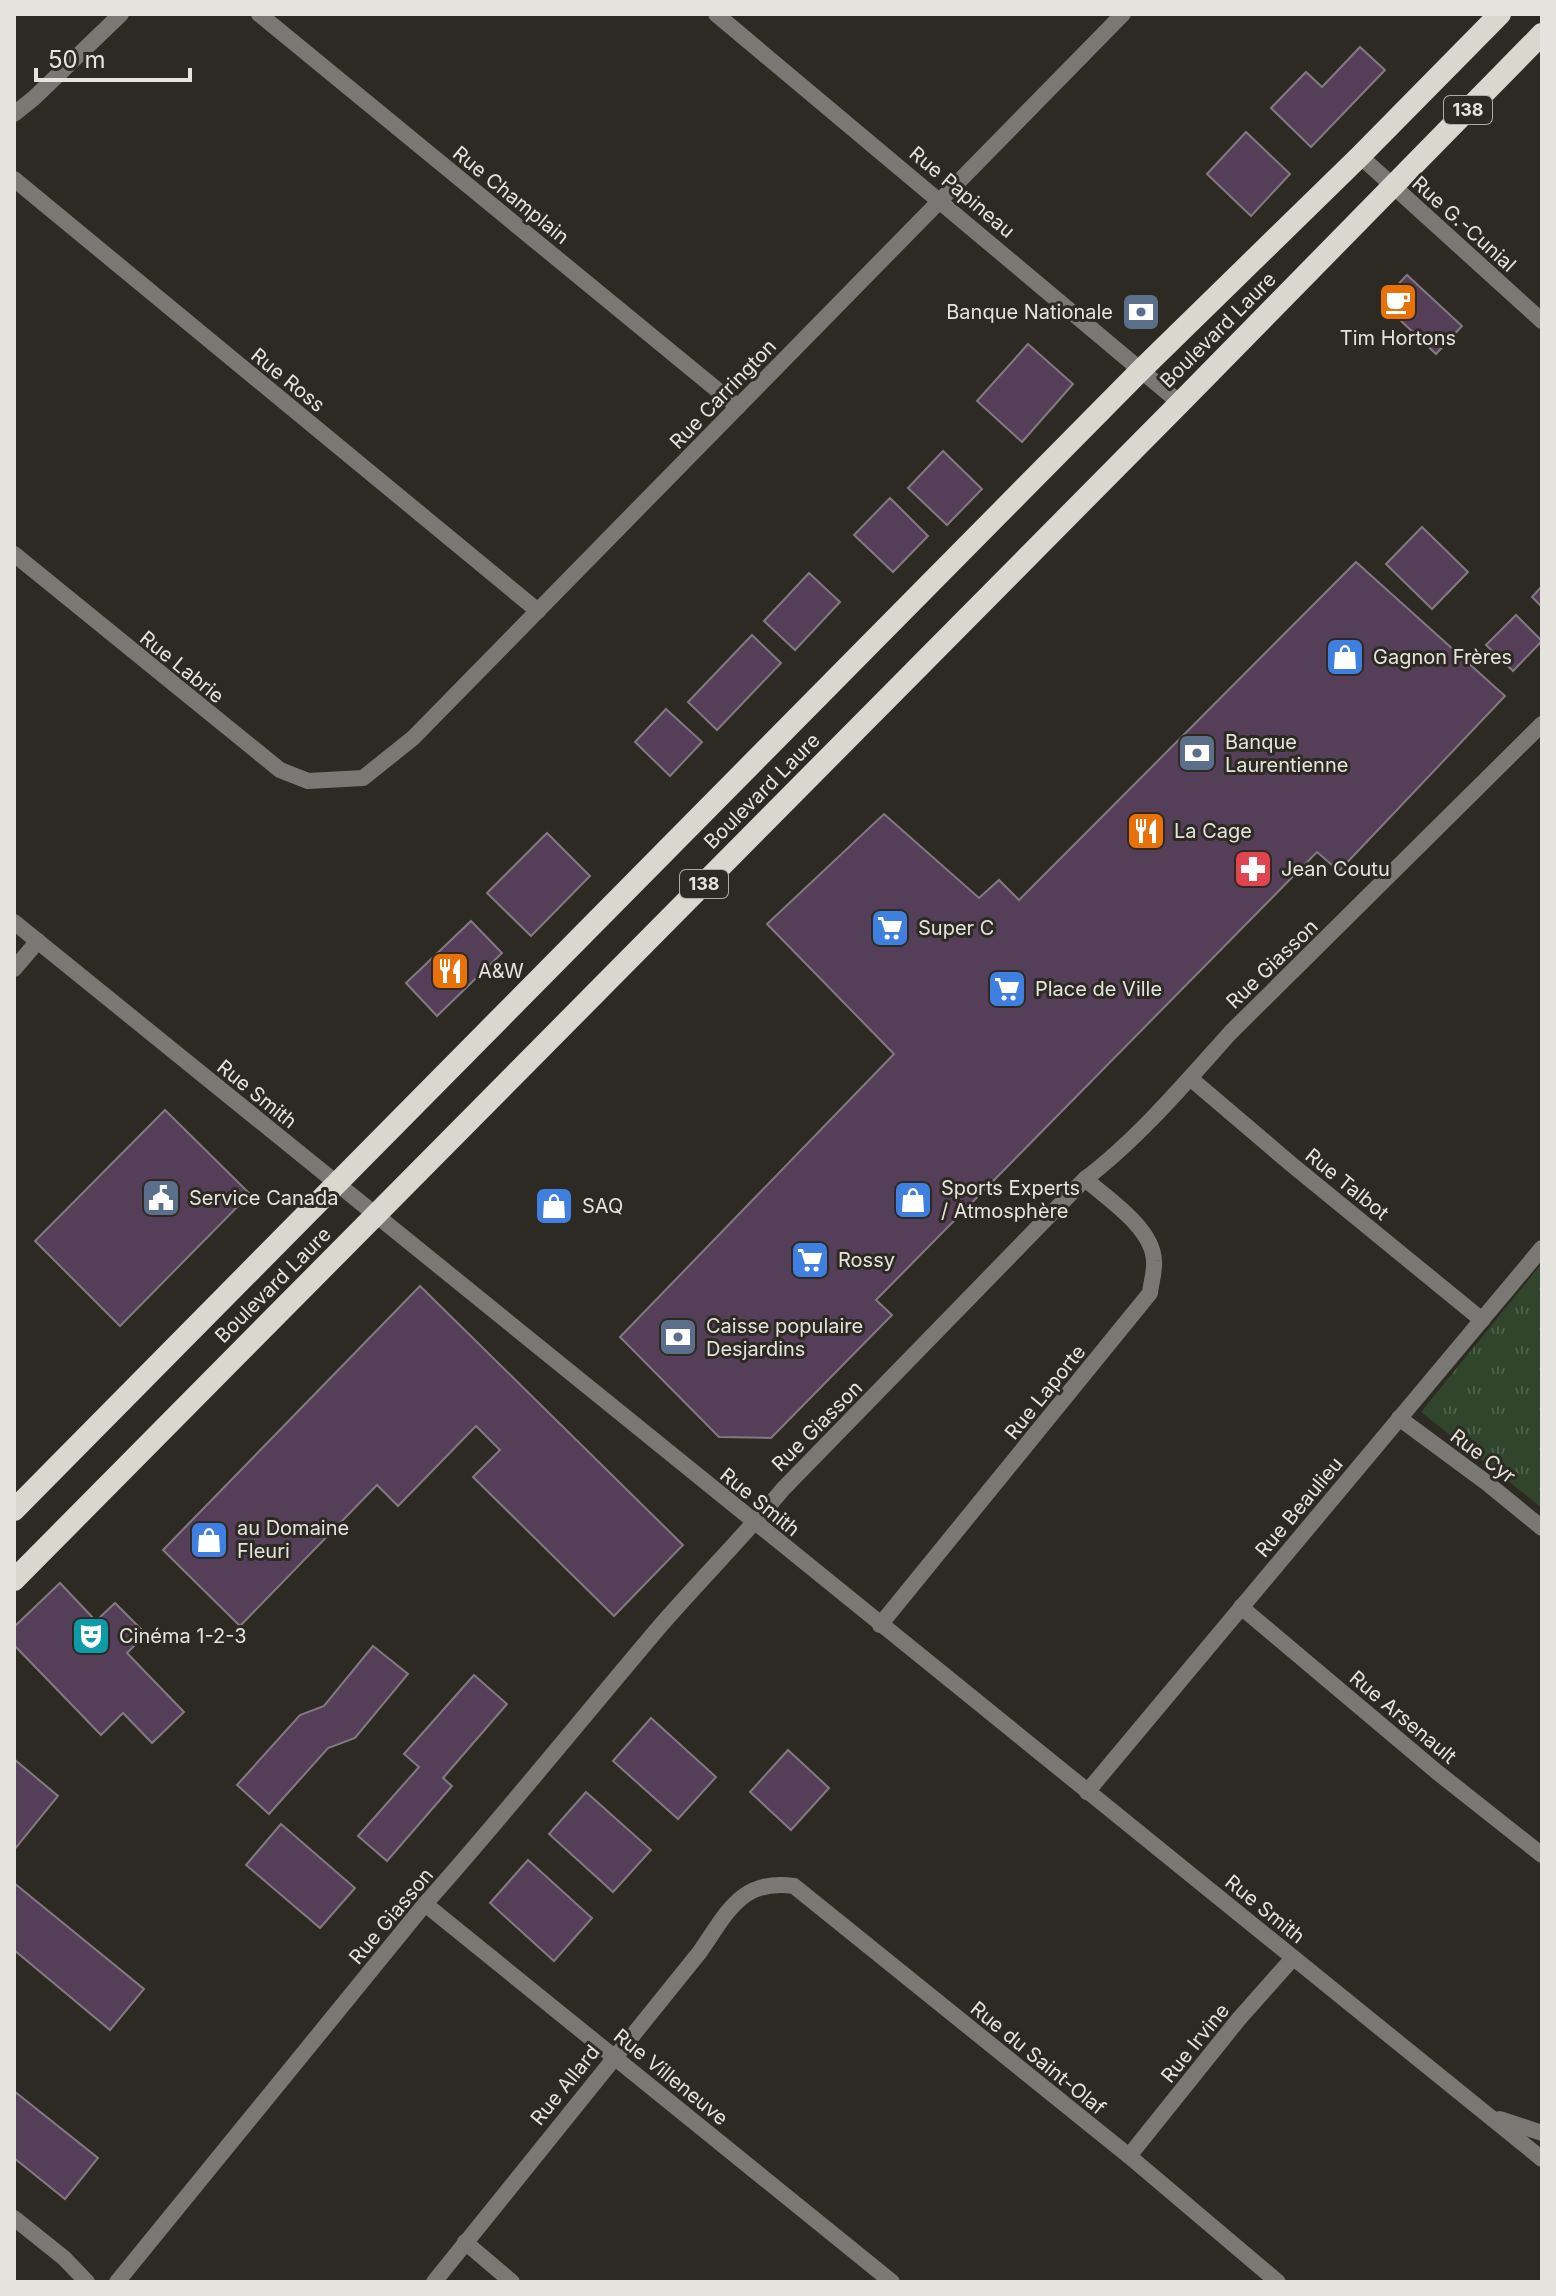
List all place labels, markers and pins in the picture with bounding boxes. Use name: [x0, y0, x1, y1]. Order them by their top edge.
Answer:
cafe icon: Tim Hortons: [1377, 281, 1419, 323]
bank icon: Banque Nationale: [1120, 291, 1162, 333]
place label: Banque Nationale: [946, 300, 1113, 324]
place label: Tim Hortons: [1340, 326, 1456, 350]
shop icon: Gagnon Frères: [1324, 636, 1366, 678]
place label: Gagnon Frères: [1373, 645, 1512, 669]
place label: Banque Laurentienne: [1225, 730, 1348, 777]
bank icon: Banque Laurentienne: [1176, 732, 1218, 774]
restaurant icon: La Cage: [1125, 810, 1167, 852]
place label: La Cage: [1174, 819, 1252, 843]
pharmacy icon: Jean Coutu: [1232, 848, 1274, 890]
place label: Jean Coutu: [1281, 857, 1390, 881]
supermarket icon: Super C: [869, 907, 911, 949]
place label: Super C: [918, 916, 994, 940]
restaurant icon: A&W: [429, 950, 471, 992]
place label: A&W: [478, 959, 524, 983]
supermarket icon: Place de Ville: [986, 968, 1028, 1010]
place label: Place de Ville: [1035, 977, 1162, 1001]
place label: Sports Experts / Atmosphère: [941, 1176, 1080, 1223]
public building icon: Service Canada: [140, 1177, 182, 1219]
shop icon: Sports Experts / Atmosphère: [892, 1179, 934, 1221]
shop icon: SAQ: [533, 1185, 575, 1227]
place label: Service Canada: [189, 1186, 339, 1210]
place label: SAQ: [582, 1194, 623, 1218]
supermarket icon: Rossy: [789, 1239, 831, 1281]
place label: Rossy: [838, 1248, 895, 1272]
place label: Caisse populaire Desjardins: [706, 1314, 863, 1361]
bank icon: Caisse populaire Desjardins: [657, 1316, 699, 1358]
place label: au Domaine Fleuri: [237, 1516, 349, 1563]
shop icon: au Domaine Fleuri: [188, 1519, 230, 1561]
theatre icon: Cinéma 1-2-3: [70, 1615, 112, 1657]
place label: Cinéma 1-2-3: [119, 1624, 247, 1648]

